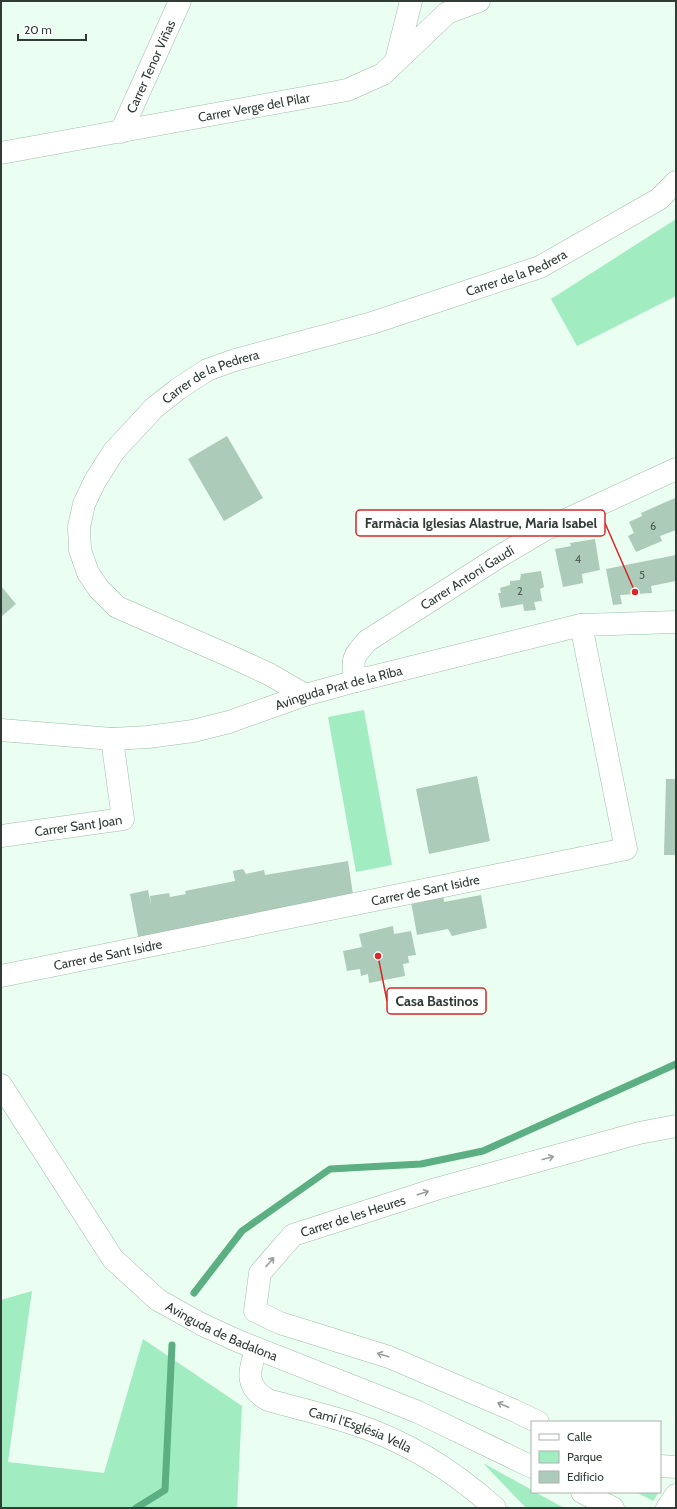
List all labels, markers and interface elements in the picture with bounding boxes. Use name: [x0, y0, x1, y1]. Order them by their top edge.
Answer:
scale bar: [18, 16, 86, 42]
street label: Carrer Tenor Viñas: [123, 17, 179, 115]
text: 20 m: [24, 22, 52, 37]
street label: Carrer Verge del Pilar: [197, 89, 312, 125]
street label: Carrer de la Pedrera: [464, 245, 570, 299]
street label: Carrer de la Pedrera: [159, 346, 261, 407]
callout: Farmàcia Iglesias Alastrue, Maria Isabel: [356, 510, 605, 536]
text: Farmàcia Iglesias Alastrue, Maria Isabel: [365, 514, 598, 532]
house number: 6: [650, 519, 656, 533]
street label: Carrer Antoni Gaudí: [417, 542, 517, 613]
house number: 4: [575, 552, 582, 566]
house number: 5: [639, 568, 645, 582]
house number: 2: [517, 584, 523, 598]
street label: Avinguda Prat de la Riba: [273, 662, 405, 713]
street label: Carrer Sant Joan: [33, 811, 123, 839]
street label: Carrer de Sant Isidre: [370, 871, 481, 909]
street label: Carrer de Sant Isidre: [52, 935, 164, 973]
callout: Casa Bastinos: [387, 988, 486, 1014]
text: Casa Bastinos: [395, 992, 479, 1010]
one-way arrow: [542, 1154, 555, 1161]
one-way arrow: [417, 1189, 430, 1196]
street label: Carrer de les Heures: [298, 1191, 408, 1240]
one-way arrow: [265, 1257, 275, 1267]
street label: Avinguda de Badalona: [163, 1298, 281, 1364]
one-way arrow: [376, 1351, 389, 1358]
one-way arrow: [497, 1401, 509, 1409]
street label: Camí l'Església Vella: [307, 1403, 415, 1456]
legend: [531, 1421, 661, 1493]
text: Calle: [567, 1429, 592, 1444]
text: Parque: [567, 1449, 602, 1464]
text: Edificio: [567, 1469, 604, 1484]

